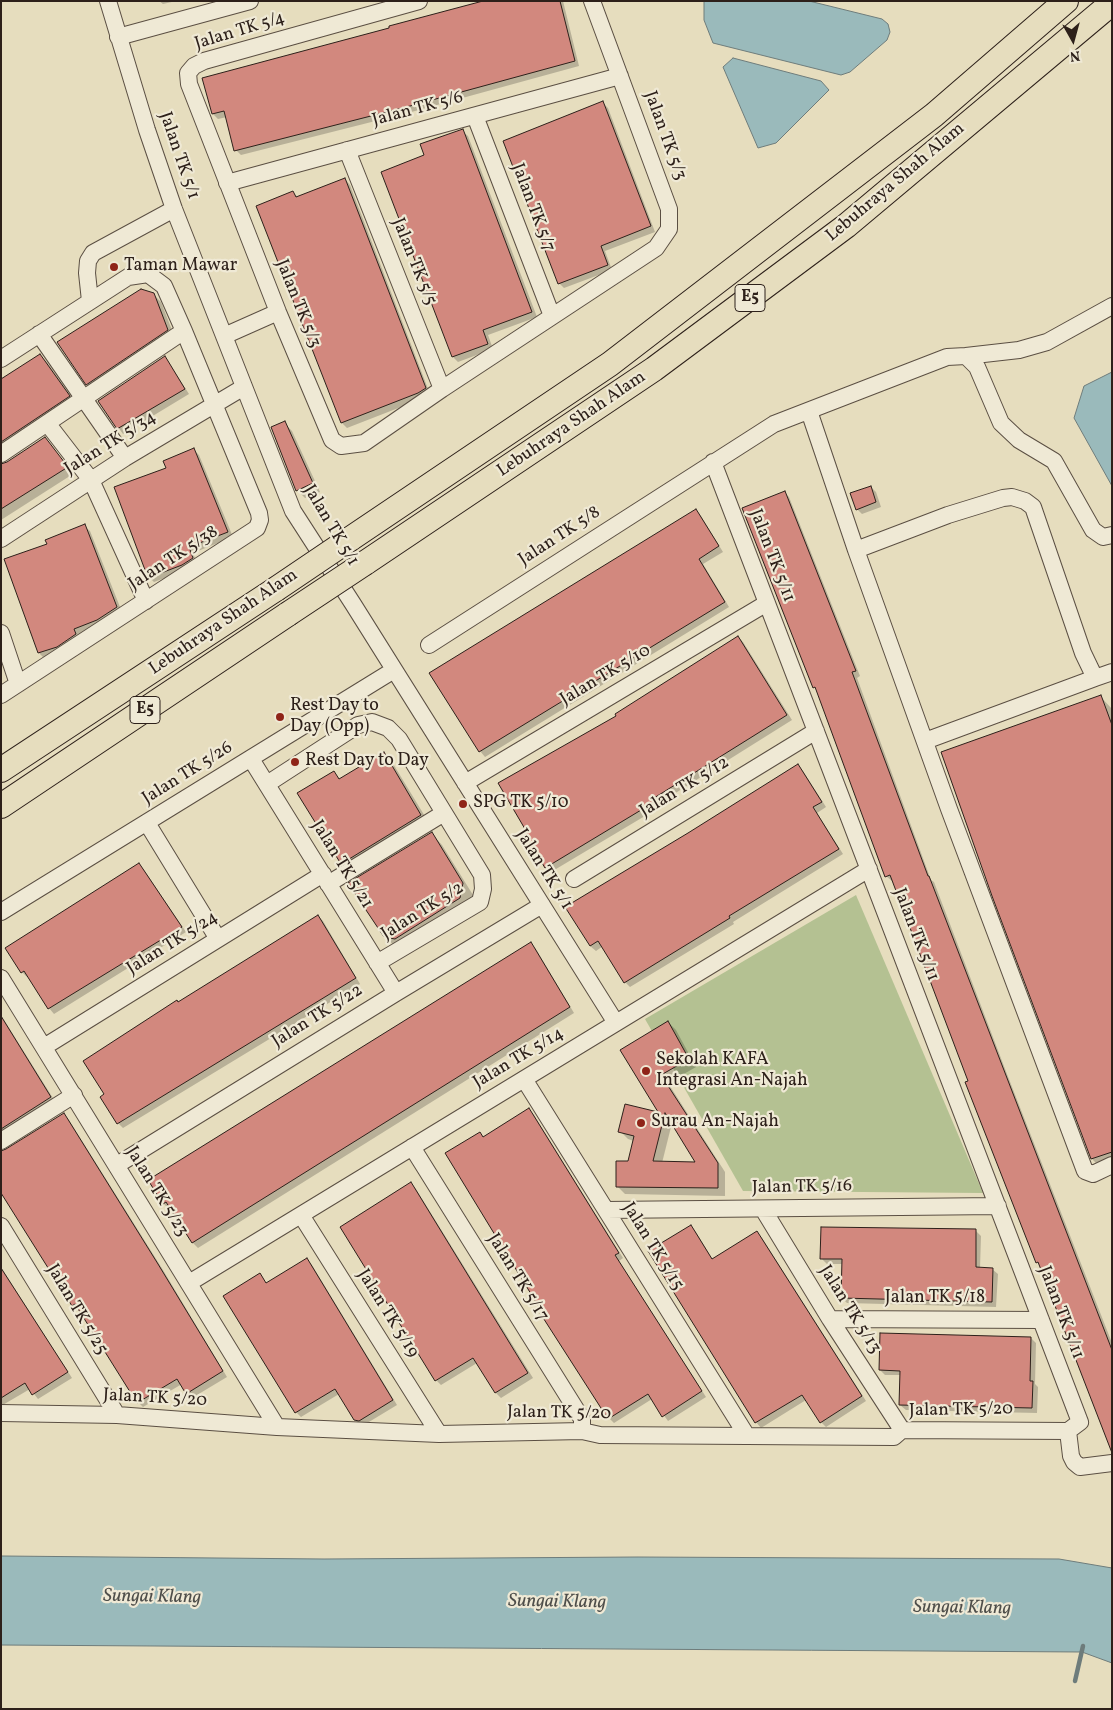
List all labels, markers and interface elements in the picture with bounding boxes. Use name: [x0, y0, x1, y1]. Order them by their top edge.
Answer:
street label: Jalan TK 5/4: [192, 8, 288, 56]
north arrow: [1048, 15, 1098, 65]
text: N: [1069, 45, 1081, 65]
street label: Jalan TK 5/6: [370, 88, 466, 132]
street label: Jalan TK 5/3: [638, 88, 690, 184]
street label: Jalan TK 5/1: [153, 109, 203, 203]
street label: Lebuhraya Shah Alam: [822, 119, 970, 247]
street label: Jalan TK 5/7: [505, 161, 559, 255]
street label: Jalan TK 5/5: [386, 215, 440, 309]
place label: Taman Mawar: [124, 256, 237, 278]
street label: Jalan TK 5/3: [269, 257, 325, 351]
marker: Taman Mawar: [108, 261, 120, 273]
road number: E5: [735, 284, 765, 312]
street label: Lebuhraya Shah Alam: [494, 367, 650, 483]
street label: Jalan TK 5/34: [61, 407, 161, 481]
street label: Jalan TK 5/1: [297, 481, 363, 571]
street label: Jalan TK 5/8: [515, 503, 605, 571]
street label: Jalan TK 5/11: [743, 506, 799, 606]
street label: Jalan TK 5/38: [125, 522, 223, 596]
street label: Lebuhraya Shah Alam: [146, 565, 302, 681]
street label: Jalan TK 5/10: [557, 640, 655, 712]
road number: E5: [130, 696, 160, 724]
place label: Rest Day to Day (Opp): [290, 696, 379, 739]
marker: Rest Day to Day (Opp): [274, 711, 286, 723]
street label: Jalan TK 5/26: [139, 738, 237, 810]
place label: Rest Day to Day: [305, 751, 429, 773]
street label: Jalan TK 5/12: [636, 753, 734, 823]
marker: Rest Day to Day: [289, 756, 301, 768]
place label: SPG TK 5/10: [473, 793, 569, 815]
marker: SPG TK 5/10: [457, 798, 469, 810]
street label: Jalan TK 5/21: [305, 817, 377, 913]
street label: Jalan TK 5/1: [510, 826, 576, 914]
street label: Jalan TK 5/2: [378, 878, 468, 946]
street label: Jalan TK 5/11: [887, 885, 943, 985]
street label: Jalan TK 5/24: [123, 907, 223, 981]
street label: Jalan TK 5/22: [269, 981, 367, 1053]
street label: Jalan TK 5/14: [470, 1024, 568, 1094]
place label: Sekolah KAFA Integrasi An-Najah: [656, 1050, 808, 1092]
marker: Sekolah KAFA Integrasi An-Najah: [640, 1065, 652, 1077]
place label: Surau An-Najah: [651, 1112, 779, 1134]
marker: Surau An-Najah: [635, 1117, 647, 1129]
street label: Jalan TK 5/23: [120, 1143, 192, 1241]
street label: Jalan TK 5/16: [752, 1176, 852, 1200]
street label: Jalan TK 5/15: [616, 1199, 688, 1295]
street label: Jalan TK 5/17: [481, 1230, 553, 1326]
street label: Jalan TK 5/25: [40, 1261, 112, 1359]
street label: Jalan TK 5/13: [813, 1262, 885, 1358]
street label: Jalan TK 5/11: [1032, 1263, 1088, 1363]
street label: Jalan TK 5/19: [351, 1266, 423, 1362]
street label: Jalan TK 5/18: [885, 1288, 985, 1310]
street label: Jalan TK 5/20: [102, 1385, 208, 1413]
street label: Jalan TK 5/20: [909, 1399, 1013, 1423]
street label: Jalan TK 5/20: [507, 1402, 611, 1426]
water label: Sungai Klang: [103, 1586, 201, 1610]
water label: Sungai Klang: [508, 1591, 606, 1615]
water label: Sungai Klang: [913, 1597, 1011, 1621]

